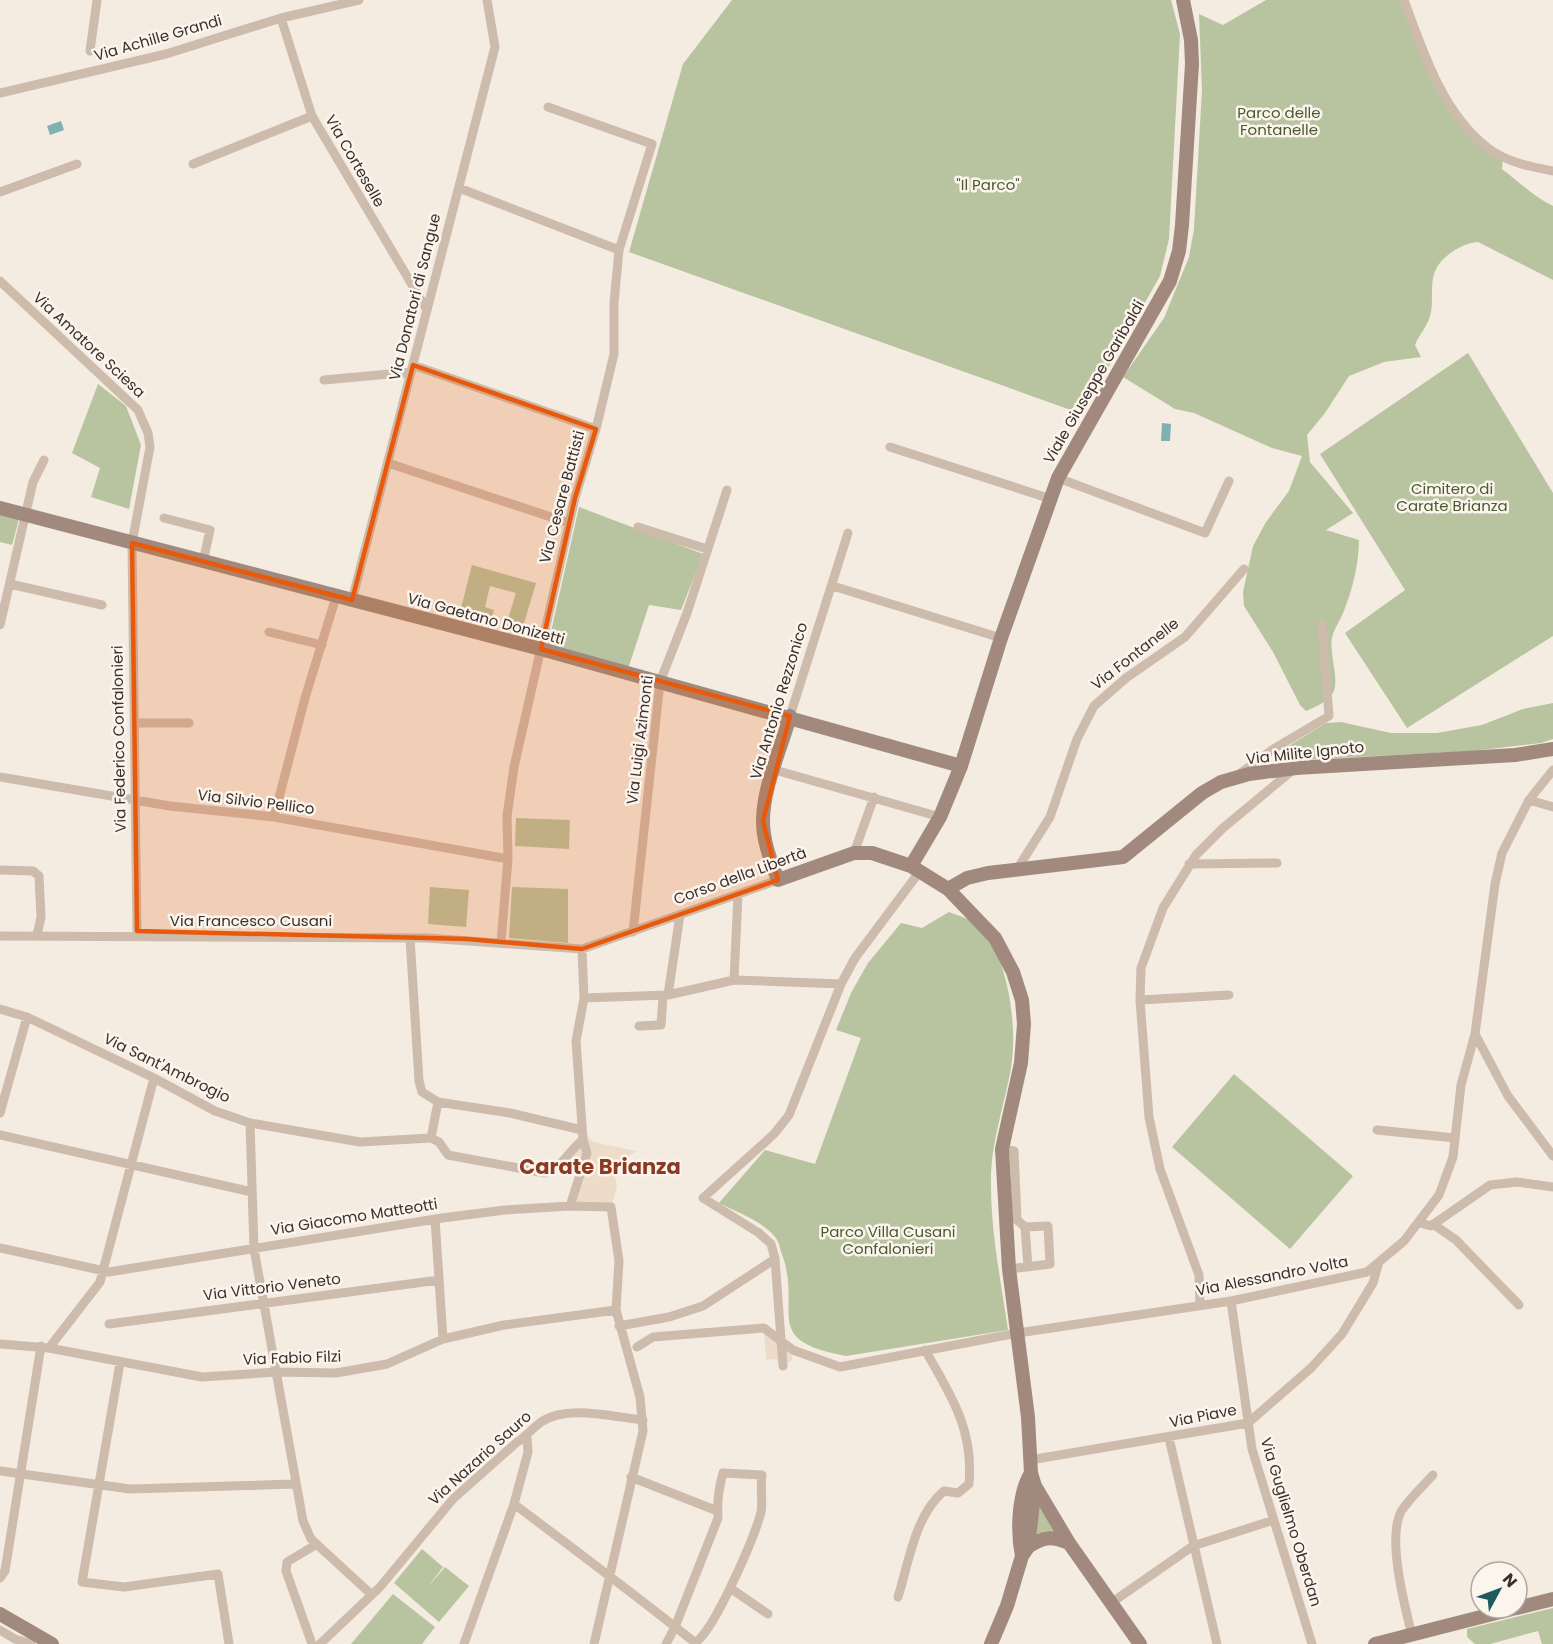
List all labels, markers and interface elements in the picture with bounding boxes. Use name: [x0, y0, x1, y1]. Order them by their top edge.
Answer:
street label: Via Achille Grandi: [92, 9, 224, 66]
park label: Parco delle Fontanelle: [1237, 102, 1321, 140]
street label: Via Corteselle: [321, 111, 390, 211]
park label: "Il Parco": [956, 174, 1020, 195]
street label: Via Donatori di Sangue: [384, 211, 445, 383]
street label: Via Amatore Sciesa: [29, 287, 150, 402]
street label: Viale Giuseppe Garibaldi: [1038, 296, 1149, 467]
street label: Via Cesare Battisti: [534, 428, 589, 566]
park label: Cimitero di Carate Brianza: [1396, 478, 1508, 516]
street label: Via Gaetano Donizetti: [405, 587, 567, 650]
street label: Via Fontanelle: [1086, 613, 1183, 694]
street label: Via Antonio Rezzonico: [745, 620, 812, 782]
street label: Via Federico Confalonieri: [106, 645, 131, 833]
street label: Via Luigi Azimonti: [621, 674, 658, 806]
street label: Via Milite Ignoto: [1245, 736, 1365, 769]
street label: Via Silvio Pellico: [196, 784, 316, 819]
street label: Corso della Libertà: [670, 842, 809, 909]
street label: Via Francesco Cusani: [170, 910, 332, 931]
street label: Via Sant'Ambrogio: [100, 1028, 234, 1107]
district label: Carate Brianza: [519, 1152, 681, 1181]
street label: Via Giacomo Matteotti: [269, 1193, 439, 1240]
park label: Parco Villa Cusani Confalonieri: [821, 1221, 955, 1259]
street label: Via Alessandro Volta: [1194, 1250, 1350, 1301]
street label: Via Vittorio Veneto: [202, 1268, 342, 1305]
street label: Via Fabio Filzi: [242, 1345, 342, 1370]
street label: Via Piave: [1167, 1399, 1238, 1432]
street label: Via Nazario Sauro: [423, 1406, 536, 1510]
street label: Via Guglielmo Oberdan: [1256, 1435, 1327, 1609]
north arrow: [1469, 1560, 1529, 1620]
text: N: [1497, 1568, 1523, 1593]

